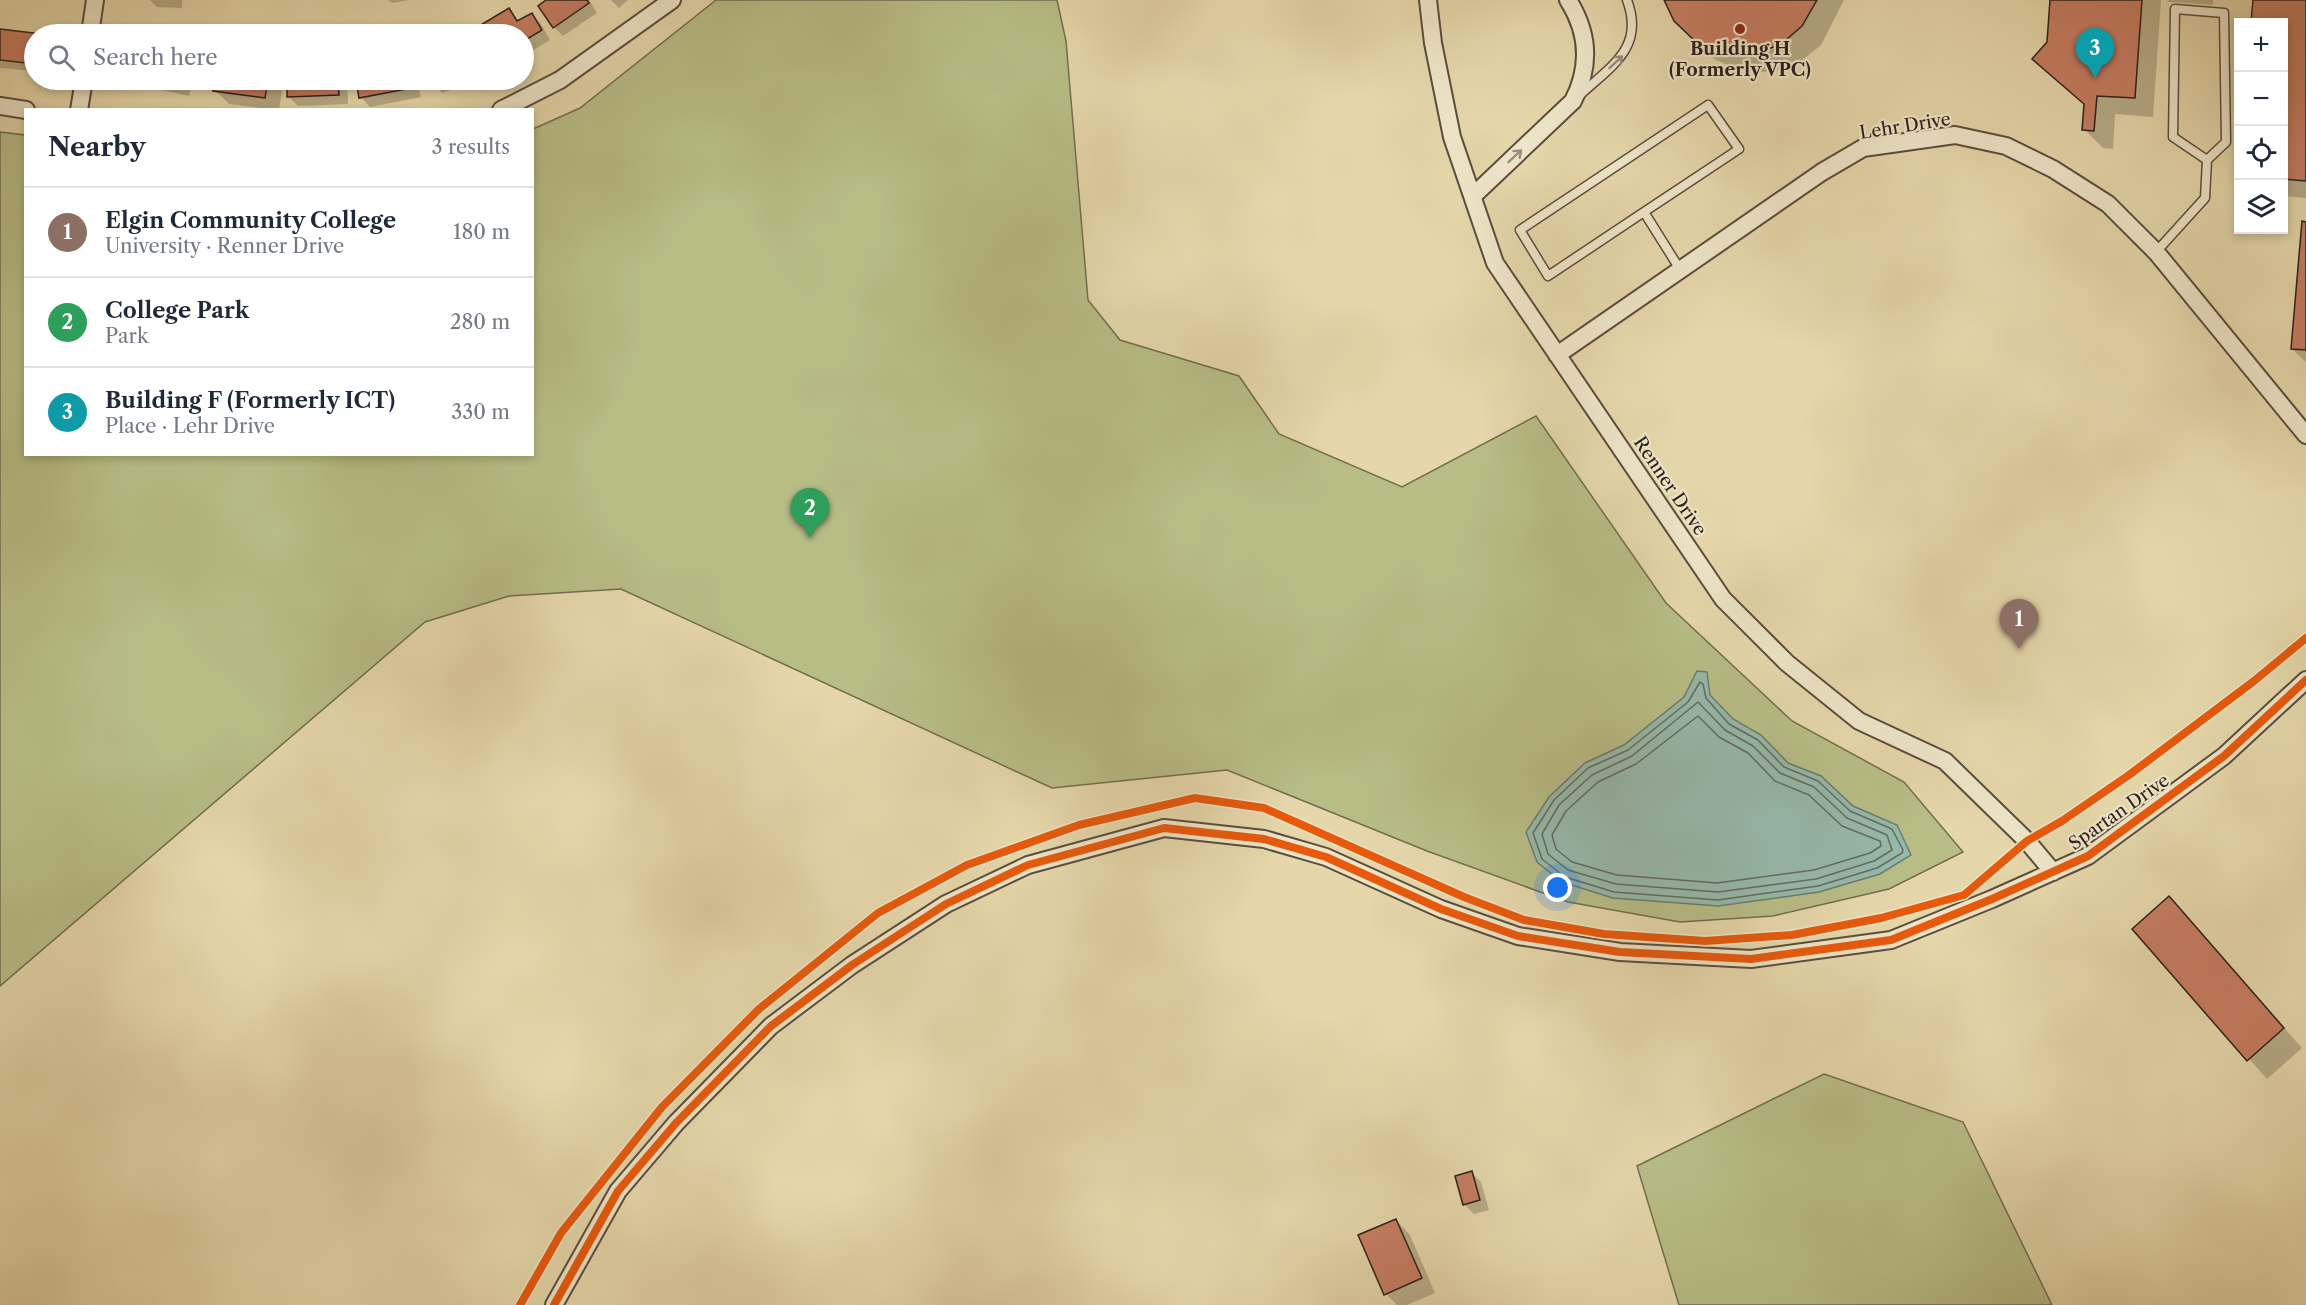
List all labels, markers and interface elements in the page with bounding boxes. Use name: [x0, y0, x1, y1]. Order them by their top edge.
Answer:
map controls: [2234, 18, 2288, 234]
button: +: [2234, 18, 2288, 72]
marker: Building H (Formerly VPC): [1733, 22, 1747, 36]
search box: [24, 24, 534, 90]
pin: 3: [2076, 28, 2114, 78]
place label: Building H (Formerly VPC): [1669, 38, 1811, 81]
icon: search: [45, 41, 78, 74]
text: Search here: [93, 44, 218, 71]
one-way arrow: [1608, 55, 1623, 69]
button: −: [2234, 72, 2288, 126]
street label: Lehr Drive: [1858, 108, 1952, 144]
button: locate: [2234, 126, 2288, 180]
text: Nearby: [48, 131, 146, 163]
text: 3 results: [432, 135, 510, 159]
one-way arrow: [1508, 149, 1523, 163]
button: layers: [2234, 180, 2288, 234]
text: Elgin Community College: [105, 207, 396, 234]
text: 1: [63, 220, 72, 244]
text: 180 m: [453, 220, 510, 244]
text: University · Renner Drive: [105, 234, 344, 258]
text: College Park: [105, 297, 249, 324]
text: 2: [62, 310, 73, 334]
text: 280 m: [450, 310, 510, 334]
text: Park: [105, 324, 148, 348]
text: Building F (Formerly ICT): [105, 387, 395, 414]
text: 3: [62, 400, 73, 424]
text: 330 m: [451, 400, 510, 424]
text: Place · Lehr Drive: [105, 414, 275, 438]
street label: Renner Drive: [1629, 432, 1711, 540]
pin: 2: [790, 488, 830, 538]
pin: 1: [2000, 600, 2038, 649]
street label: Spartan Drive: [2065, 769, 2173, 855]
your location: [1543, 873, 1572, 902]

